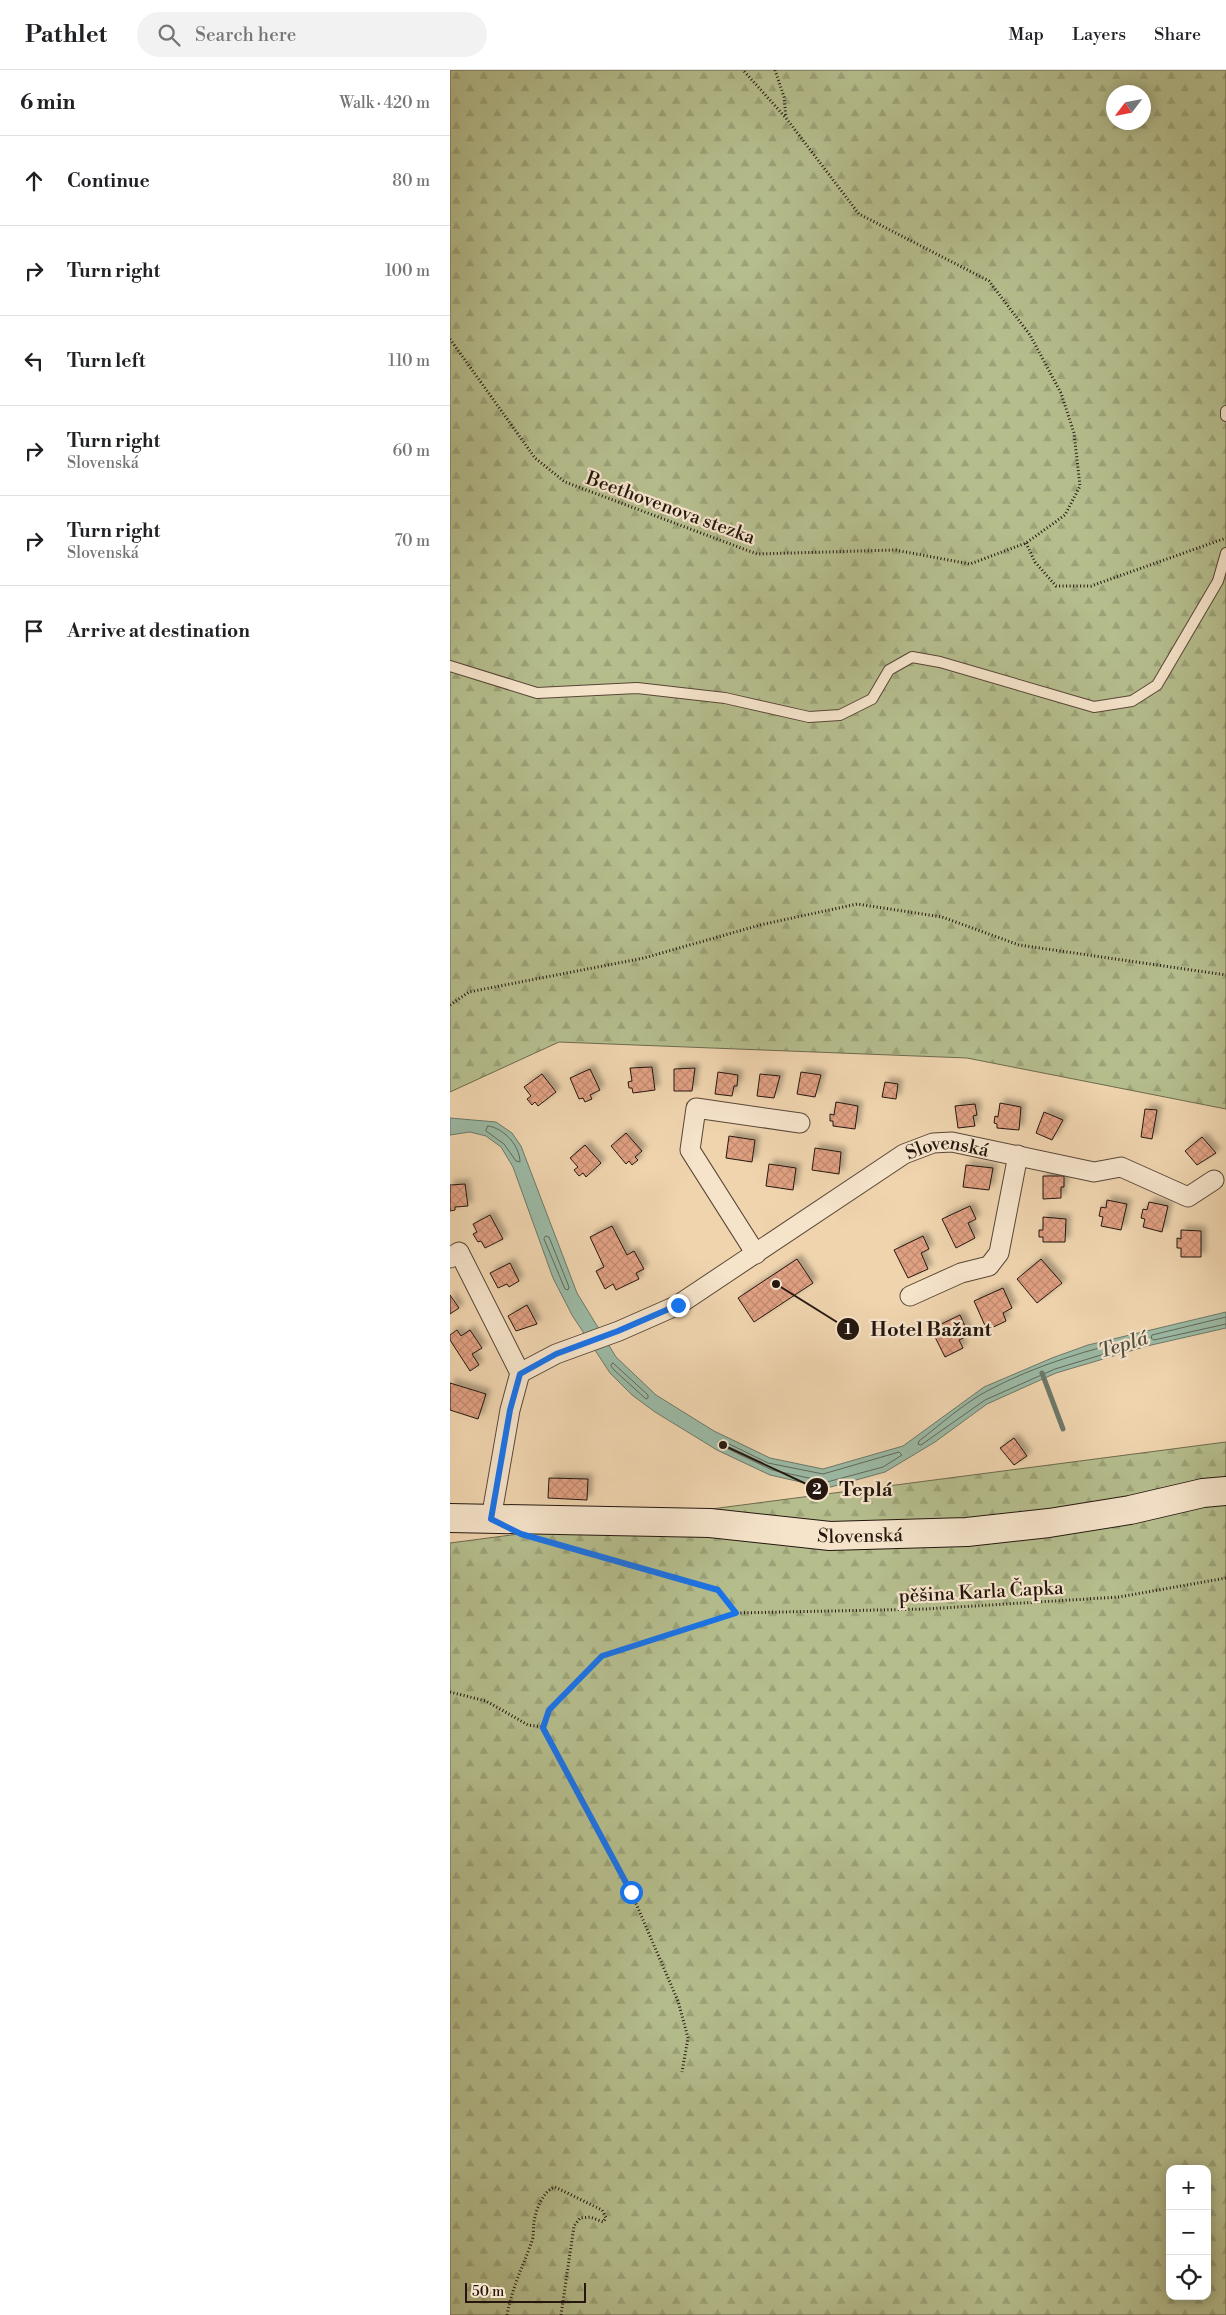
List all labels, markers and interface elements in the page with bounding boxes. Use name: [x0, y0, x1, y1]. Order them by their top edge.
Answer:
search box: [137, 12, 487, 57]
text: Pathlet: [25, 20, 107, 50]
icon: search: [155, 21, 183, 49]
text: Search here: [195, 23, 296, 47]
text: Map: [1009, 23, 1044, 46]
text: Layers: [1072, 23, 1126, 46]
text: Share: [1154, 23, 1201, 46]
north arrow: [1106, 85, 1151, 130]
text: 6 min: [20, 90, 75, 116]
text: Walk · 420 m: [340, 93, 430, 113]
icon: ahead: [20, 167, 48, 195]
text: Continue: [67, 169, 150, 193]
text: 80 m: [392, 171, 430, 191]
icon: right: [20, 257, 48, 285]
text: Turn right: [67, 259, 160, 283]
text: 100 m: [385, 261, 430, 281]
icon: left: [20, 347, 48, 375]
text: Turn left: [67, 349, 146, 373]
text: 110 m: [388, 351, 430, 371]
text: Turn right: [67, 429, 160, 453]
icon: right: [20, 437, 48, 465]
text: 60 m: [392, 441, 430, 461]
text: Slovenská: [67, 453, 139, 473]
street label: Beethovenova stezka: [582, 466, 759, 550]
text: Turn right: [67, 519, 160, 543]
icon: right: [20, 527, 48, 555]
text: 70 m: [394, 531, 430, 551]
text: Slovenská: [67, 543, 139, 563]
icon: arrive: [20, 617, 48, 645]
text: Arrive at destination: [67, 619, 250, 643]
street label: Slovenská: [902, 1131, 991, 1165]
route end: [667, 1294, 690, 1317]
callout: Hotel Bažant: [836, 1311, 1002, 1346]
text: Hotel Bažant: [870, 1318, 993, 1343]
text: 1: [844, 1320, 852, 1339]
water label: Teplá: [1096, 1326, 1152, 1365]
callout: Teplá: [804, 1471, 903, 1506]
text: Teplá: [839, 1478, 893, 1503]
text: 2: [812, 1480, 822, 1499]
street label: Slovenská: [816, 1523, 904, 1549]
street label: pěšina Karla Čapka: [898, 1575, 1064, 1608]
route start: [620, 1881, 643, 1904]
map controls: [1166, 2165, 1211, 2300]
button: +: [1166, 2165, 1211, 2210]
button: −: [1166, 2210, 1211, 2255]
button: locate: [1166, 2255, 1211, 2300]
scale bar: [465, 2280, 586, 2303]
text: 50 m: [472, 2283, 504, 2301]

